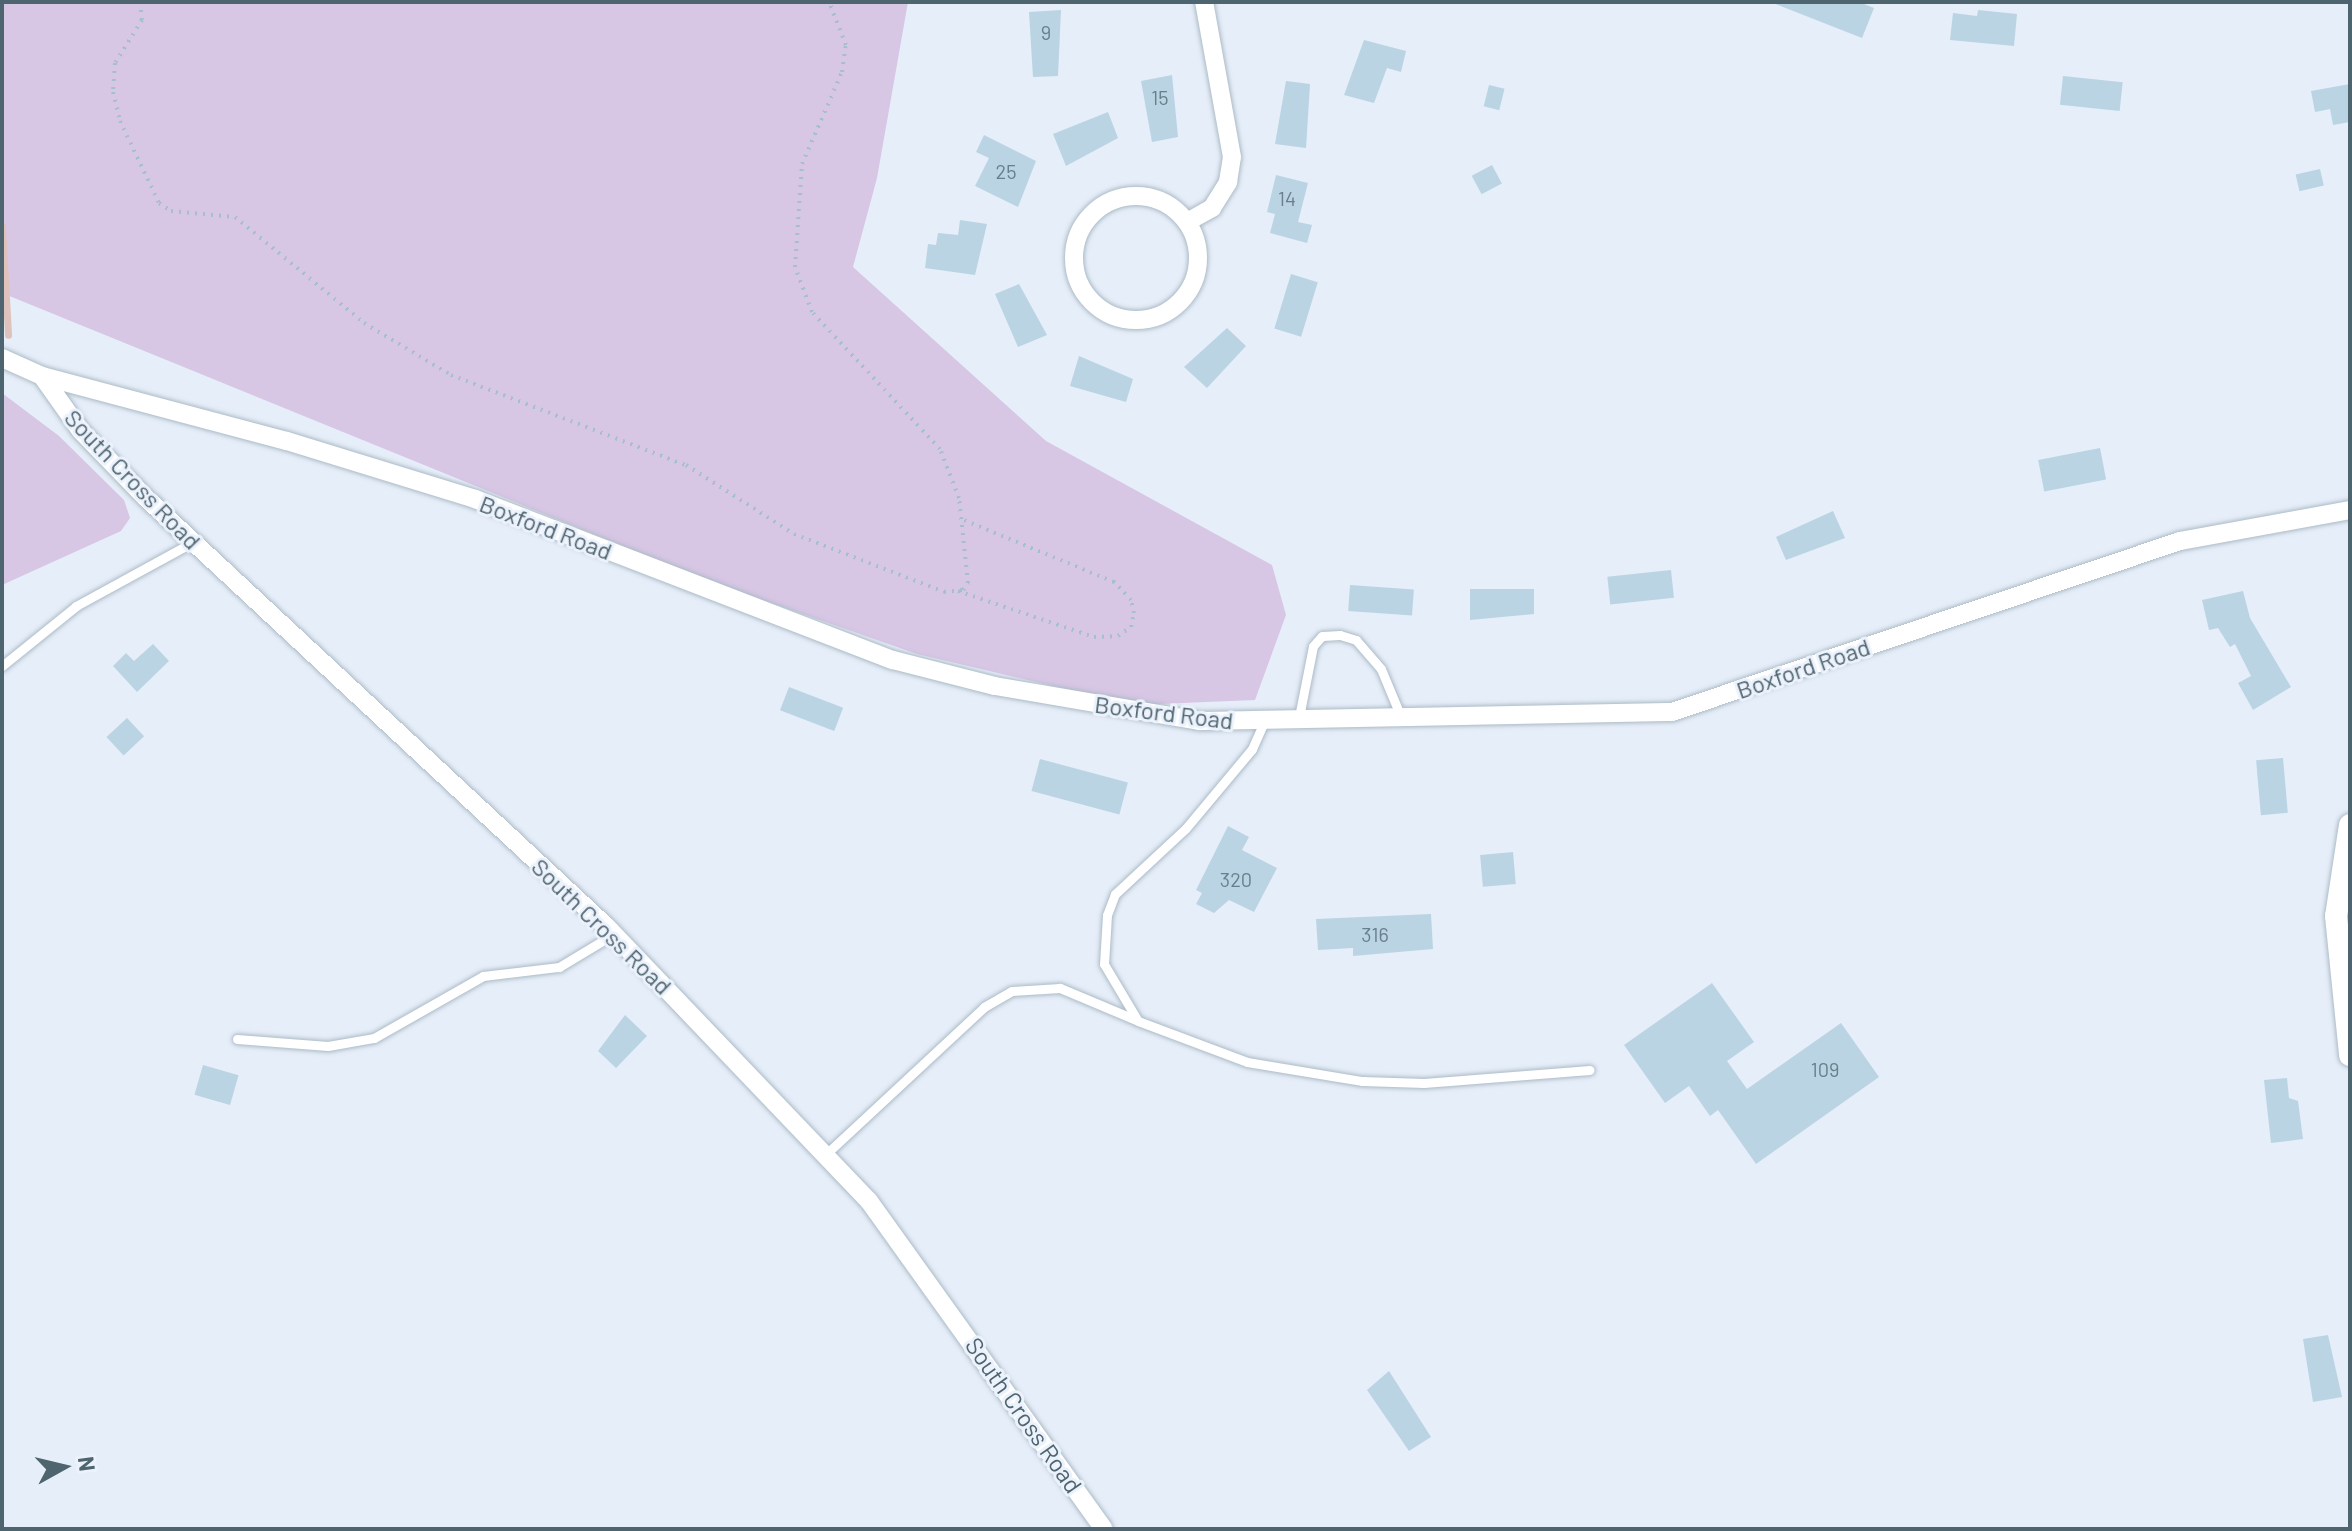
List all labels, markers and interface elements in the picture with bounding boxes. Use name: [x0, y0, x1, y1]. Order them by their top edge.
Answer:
house number: 9: [1041, 20, 1051, 44]
house number: 15: [1151, 85, 1169, 109]
house number: 25: [996, 159, 1016, 183]
house number: 14: [1278, 186, 1296, 210]
street label: South Cross Road: [59, 403, 207, 555]
street label: Boxford Road: [476, 489, 616, 565]
street label: Boxford Road: [1732, 632, 1874, 704]
street label: Boxford Road: [1093, 689, 1235, 735]
street label: South Cross Road: [526, 852, 678, 1000]
house number: 320: [1220, 867, 1252, 891]
house number: 316: [1361, 922, 1389, 946]
house number: 109: [1811, 1057, 1839, 1081]
street label: South Cross Road: [960, 1332, 1088, 1498]
north arrow: [24, 1427, 104, 1507]
text: N: [74, 1455, 102, 1473]

